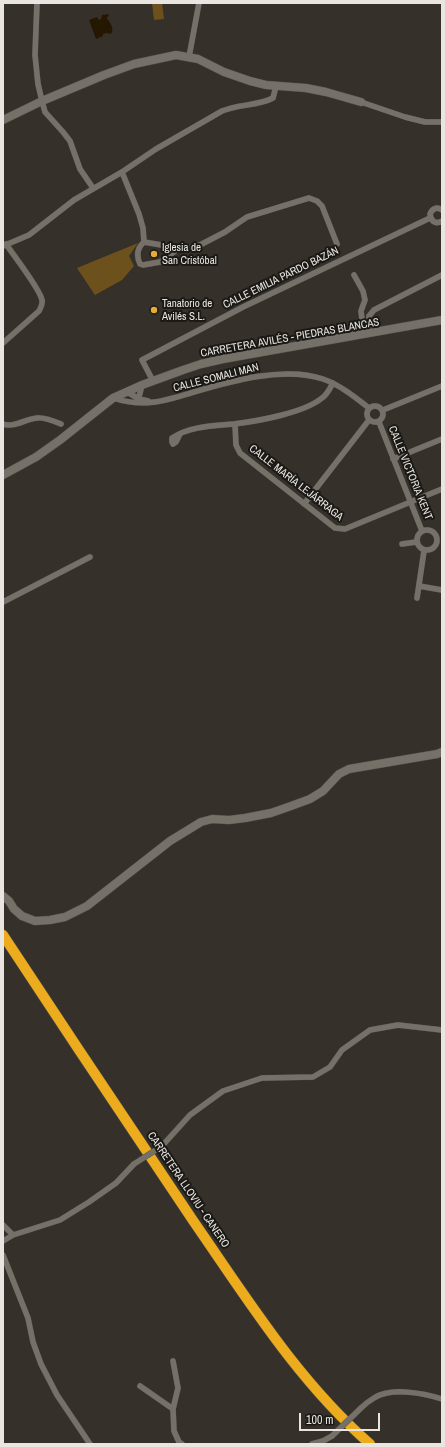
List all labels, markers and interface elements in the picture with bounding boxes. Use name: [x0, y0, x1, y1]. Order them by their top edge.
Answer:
place label: Iglesia de San Cristóbal: [162, 241, 217, 267]
street label: CALLE EMILIA PARDO BAZÁN: [221, 244, 341, 312]
marker: Iglesia de San Cristóbal: [149, 249, 159, 259]
place label: Tanatorio de Avilés S.L.: [162, 297, 212, 323]
marker: Tanatorio de Avilés S.L.: [149, 305, 159, 315]
street label: CARRETERA AVILÉS - PIEDRAS BLANCAS: [200, 316, 380, 360]
street label: CALLE SOMALI MAN: [172, 361, 260, 395]
street label: CALLE VICTORIA KENT: [385, 424, 435, 522]
street label: CALLE MARÍA LEJÁRRAGA: [246, 442, 346, 524]
street label: CARRETERA LLOVIU - CANERO: [144, 1130, 232, 1250]
scale bar: [301, 1405, 382, 1431]
text: 100 m: [306, 1412, 333, 1428]

